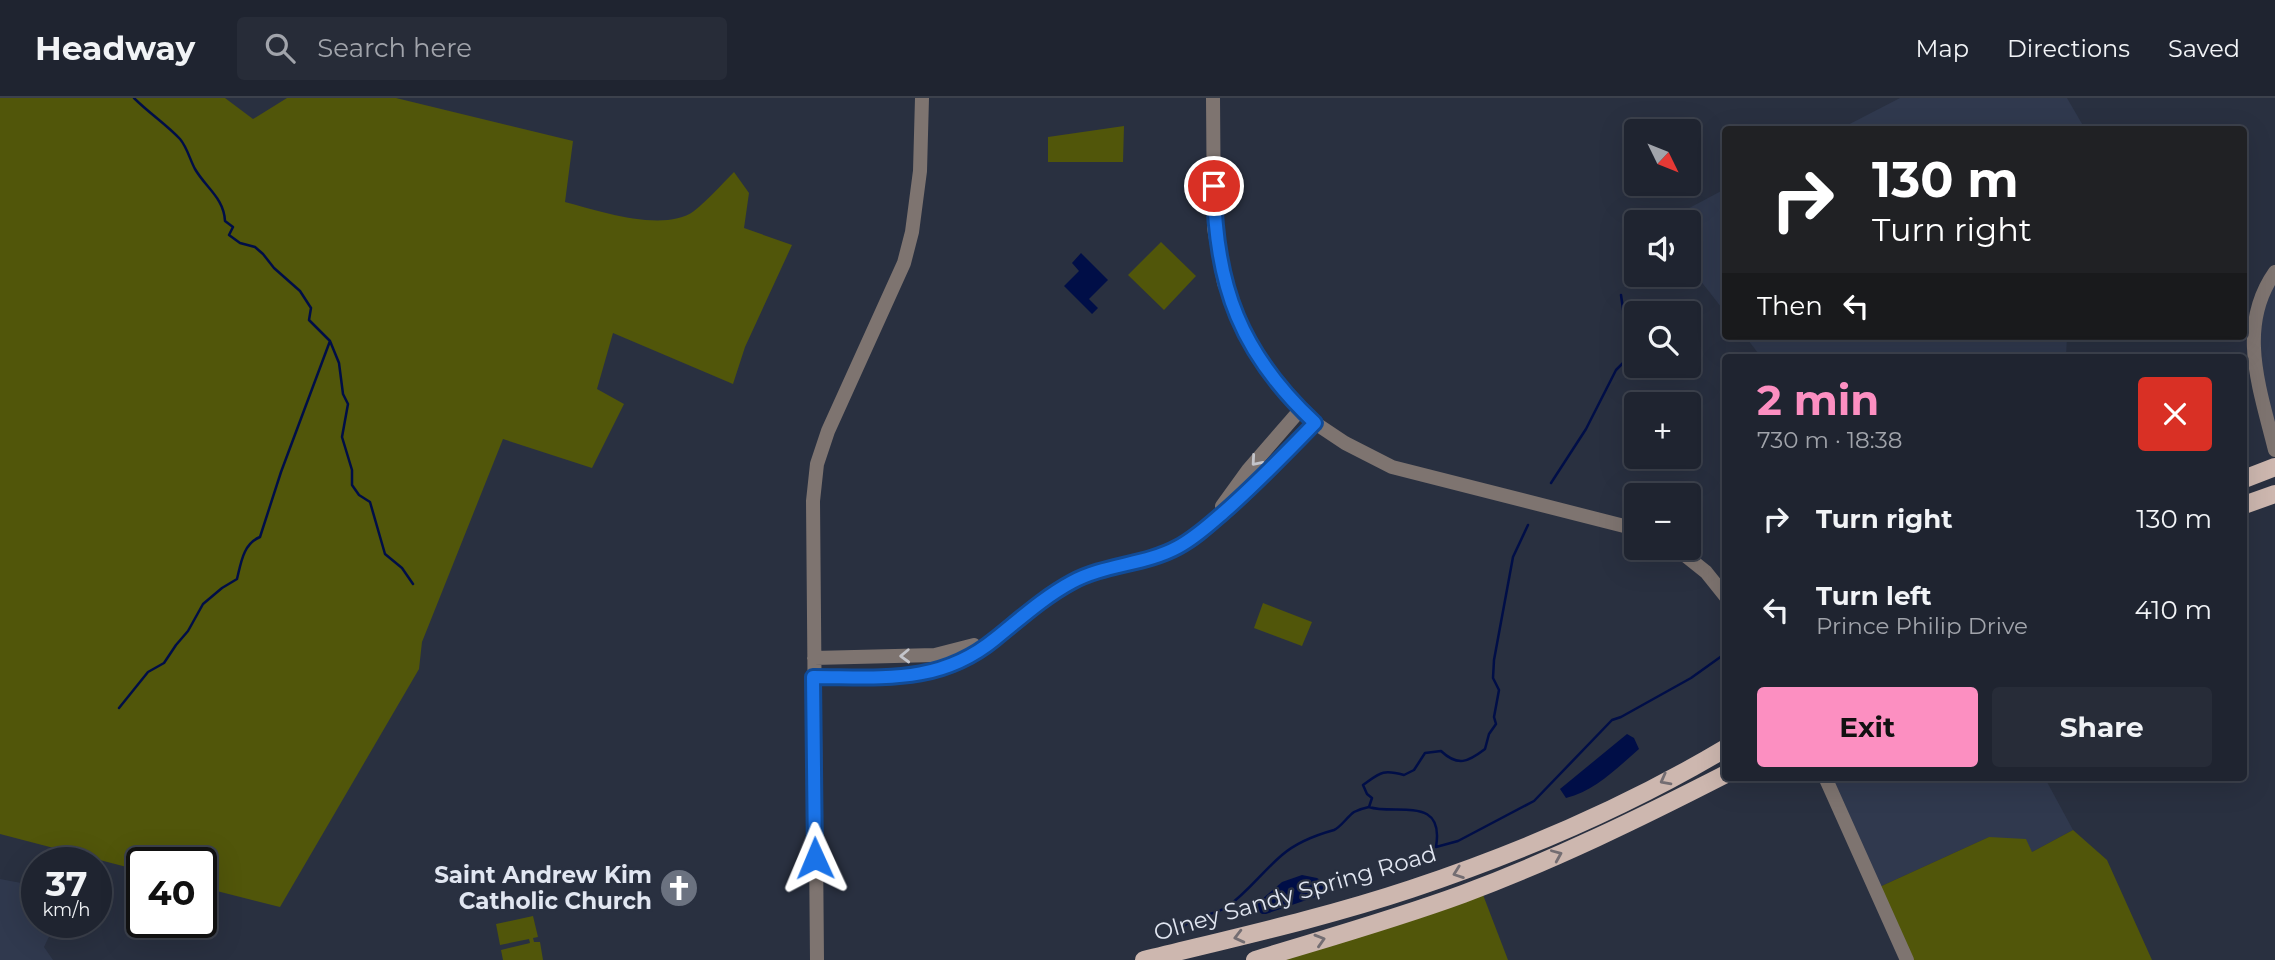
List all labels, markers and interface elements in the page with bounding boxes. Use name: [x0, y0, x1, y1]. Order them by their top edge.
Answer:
search box: [237, 17, 727, 80]
text: Headway: [35, 28, 195, 68]
icon: search: [261, 29, 299, 67]
text: Search here: [317, 32, 472, 64]
text: Map: [1916, 34, 1969, 63]
text: Directions: [2007, 34, 2130, 63]
text: Saved: [2168, 34, 2240, 63]
north arrow: [1624, 119, 1701, 196]
map controls: [1624, 119, 1701, 560]
text: 130 m: [1872, 150, 2019, 209]
icon: right: [1757, 154, 1848, 245]
pin: [1184, 156, 1244, 216]
icon: arrive: [1195, 167, 1233, 205]
button: sound: [1624, 210, 1701, 287]
text: Turn right: [1872, 210, 2032, 249]
icon: left: [1837, 287, 1875, 325]
text: Then: [1757, 290, 1823, 322]
button: search: [1624, 301, 1701, 378]
text: 2 min: [1757, 374, 1879, 426]
button: close: [2138, 377, 2212, 451]
button: +: [1624, 392, 1701, 469]
text: 730 m · 18:38: [1757, 426, 1902, 454]
one-way arrow: [1251, 453, 1264, 466]
button: −: [1624, 483, 1701, 560]
icon: right: [1757, 500, 1795, 538]
text: Turn right: [1816, 503, 1952, 535]
text: 130 m: [2136, 503, 2212, 535]
text: Turn left: [1816, 580, 1932, 612]
icon: left: [1757, 591, 1795, 629]
text: 410 m: [2134, 594, 2212, 626]
text: Prince Philip Drive: [1816, 612, 2028, 640]
one-way arrow: [900, 649, 911, 664]
button: Exit: [1757, 687, 1978, 767]
button: Share: [1992, 687, 2212, 767]
one-way arrow: [1660, 772, 1672, 786]
position arrow: [778, 821, 852, 895]
street label: Olney Sandy Spring Road: [1150, 839, 1440, 947]
speed limit sign: 40: [126, 847, 217, 938]
one-way arrow: [1550, 849, 1562, 863]
place label: Saint Andrew Kim Catholic Church: [434, 861, 652, 915]
text: 37: [45, 862, 88, 905]
one-way arrow: [1452, 864, 1464, 878]
church icon: Saint Andrew Kim Catholic Church: [658, 867, 700, 909]
text: km/h: [42, 899, 91, 921]
one-way arrow: [1233, 928, 1245, 943]
one-way arrow: [1313, 934, 1326, 948]

